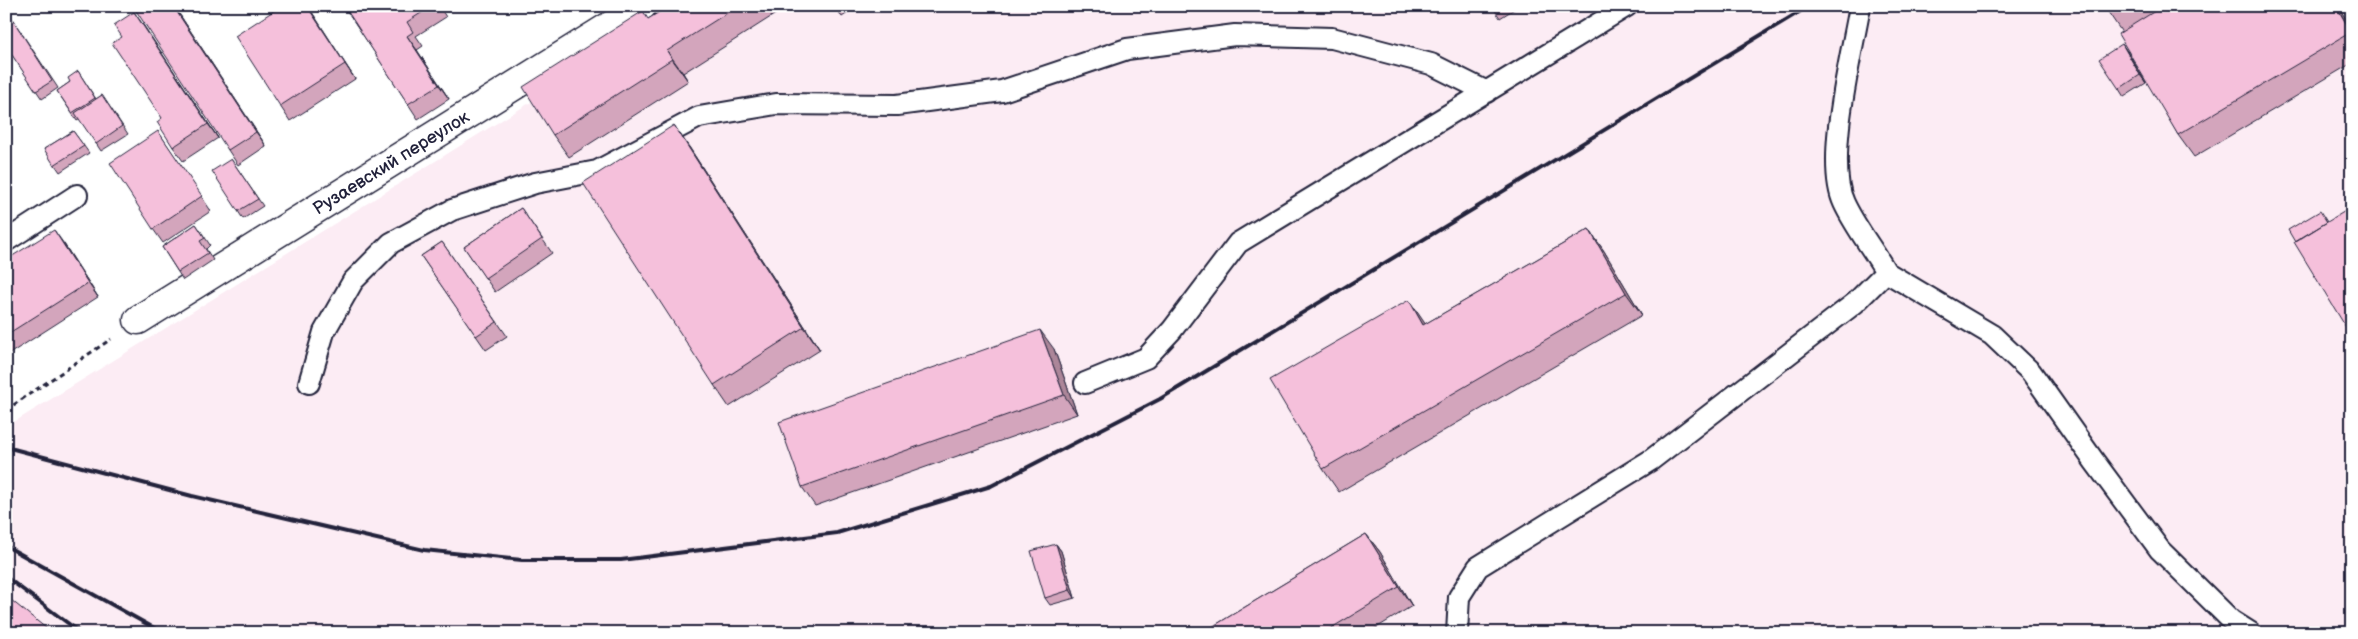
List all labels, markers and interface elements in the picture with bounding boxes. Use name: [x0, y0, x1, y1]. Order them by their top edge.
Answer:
street label: Рузаевский переулок: [309, 106, 474, 219]

